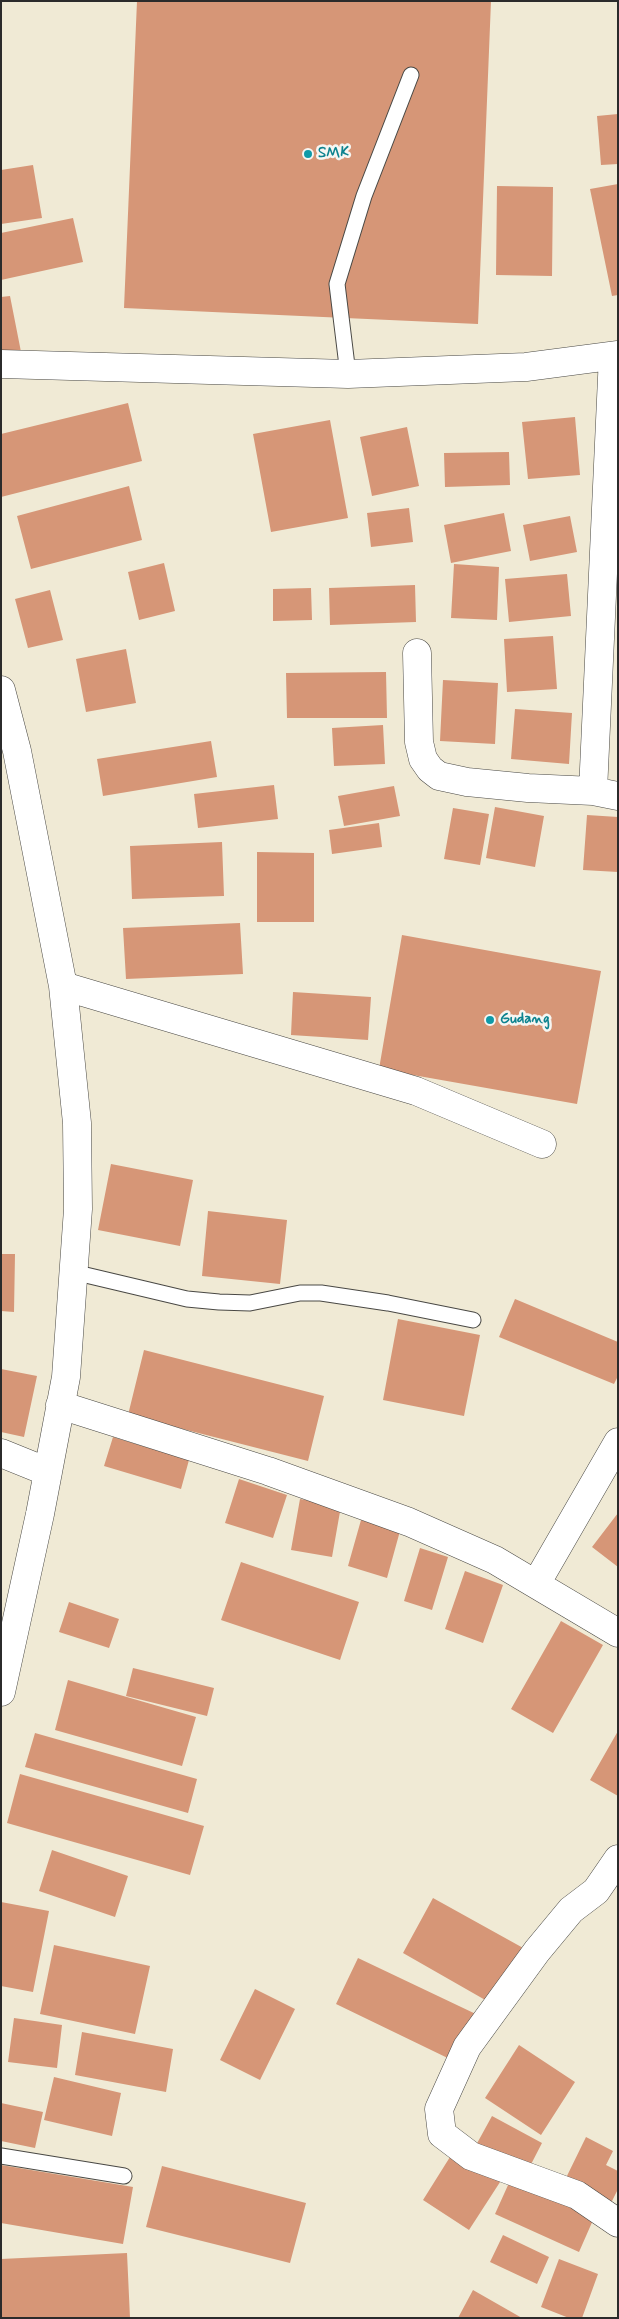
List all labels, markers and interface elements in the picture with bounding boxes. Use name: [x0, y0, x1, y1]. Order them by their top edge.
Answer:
place label: SMK: [318, 145, 349, 163]
marker: SMK: [302, 148, 314, 160]
place label: Gudang: [500, 1011, 550, 1029]
marker: Gudang: [484, 1014, 496, 1026]

